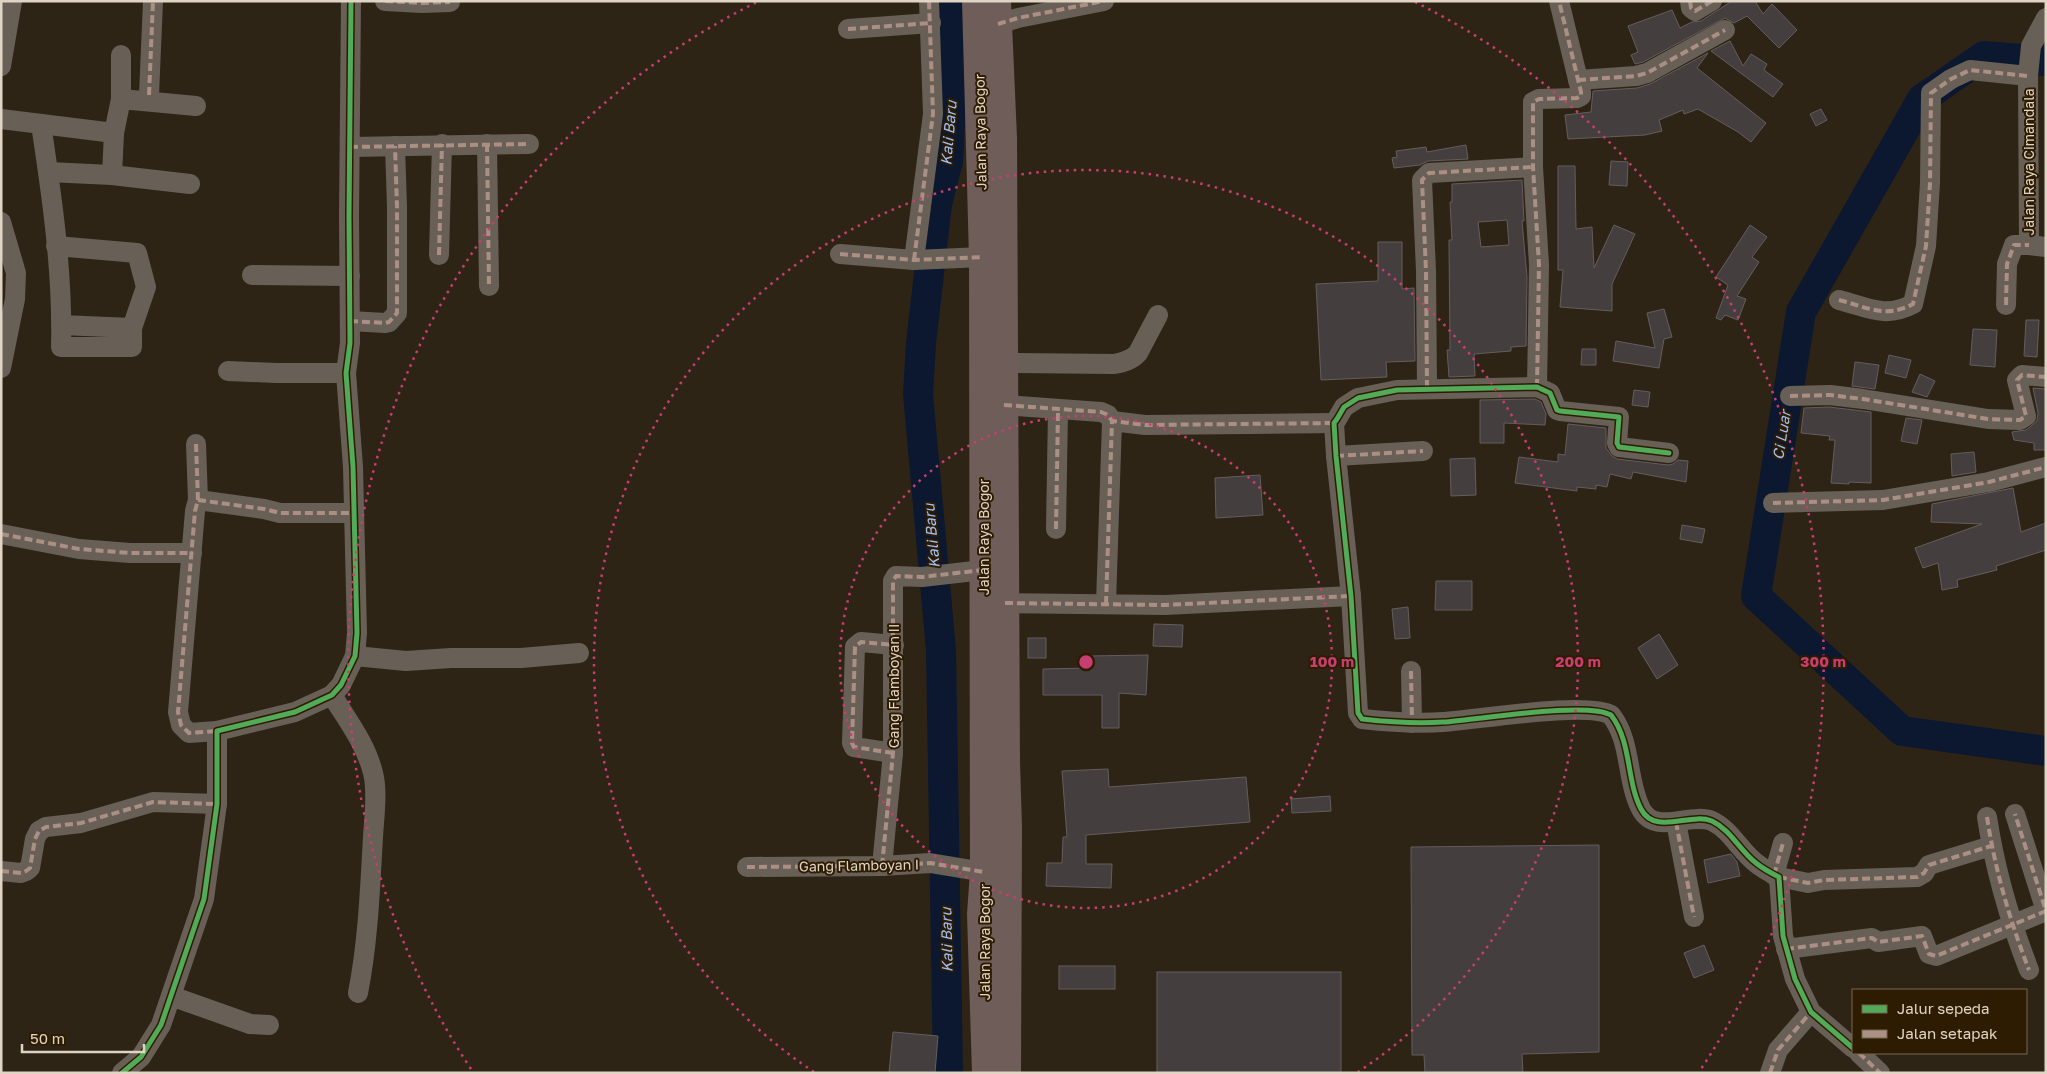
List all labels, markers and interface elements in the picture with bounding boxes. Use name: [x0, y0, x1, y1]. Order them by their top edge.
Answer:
street label: Jalan Raya Bogor: [970, 73, 990, 190]
street label: Jalan Raya Cimandala: [2020, 88, 2037, 236]
water label: Kali Baru: [936, 99, 960, 166]
water label: Ci Luar: [1768, 407, 1794, 461]
street label: Jalan Raya Bogor: [975, 478, 992, 595]
water label: Kali Baru: [919, 502, 943, 569]
street label: Gang Flamboyan II: [885, 624, 902, 748]
text: 100 m: [1310, 652, 1354, 670]
text: 200 m: [1555, 652, 1601, 670]
text: 300 m: [1800, 652, 1846, 670]
centre of rings: [1077, 653, 1095, 671]
street label: Gang Flamboyan I: [799, 855, 919, 875]
street label: Jalan Raya Bogor: [976, 883, 993, 1000]
water label: Kali Baru: [936, 907, 956, 973]
legend: [1852, 989, 2027, 1054]
text: Jalur sepeda: [1897, 999, 1990, 1017]
scale bar: [22, 1022, 145, 1054]
text: Jalan setapak: [1897, 1024, 1998, 1042]
text: 50 m: [30, 1029, 65, 1047]

